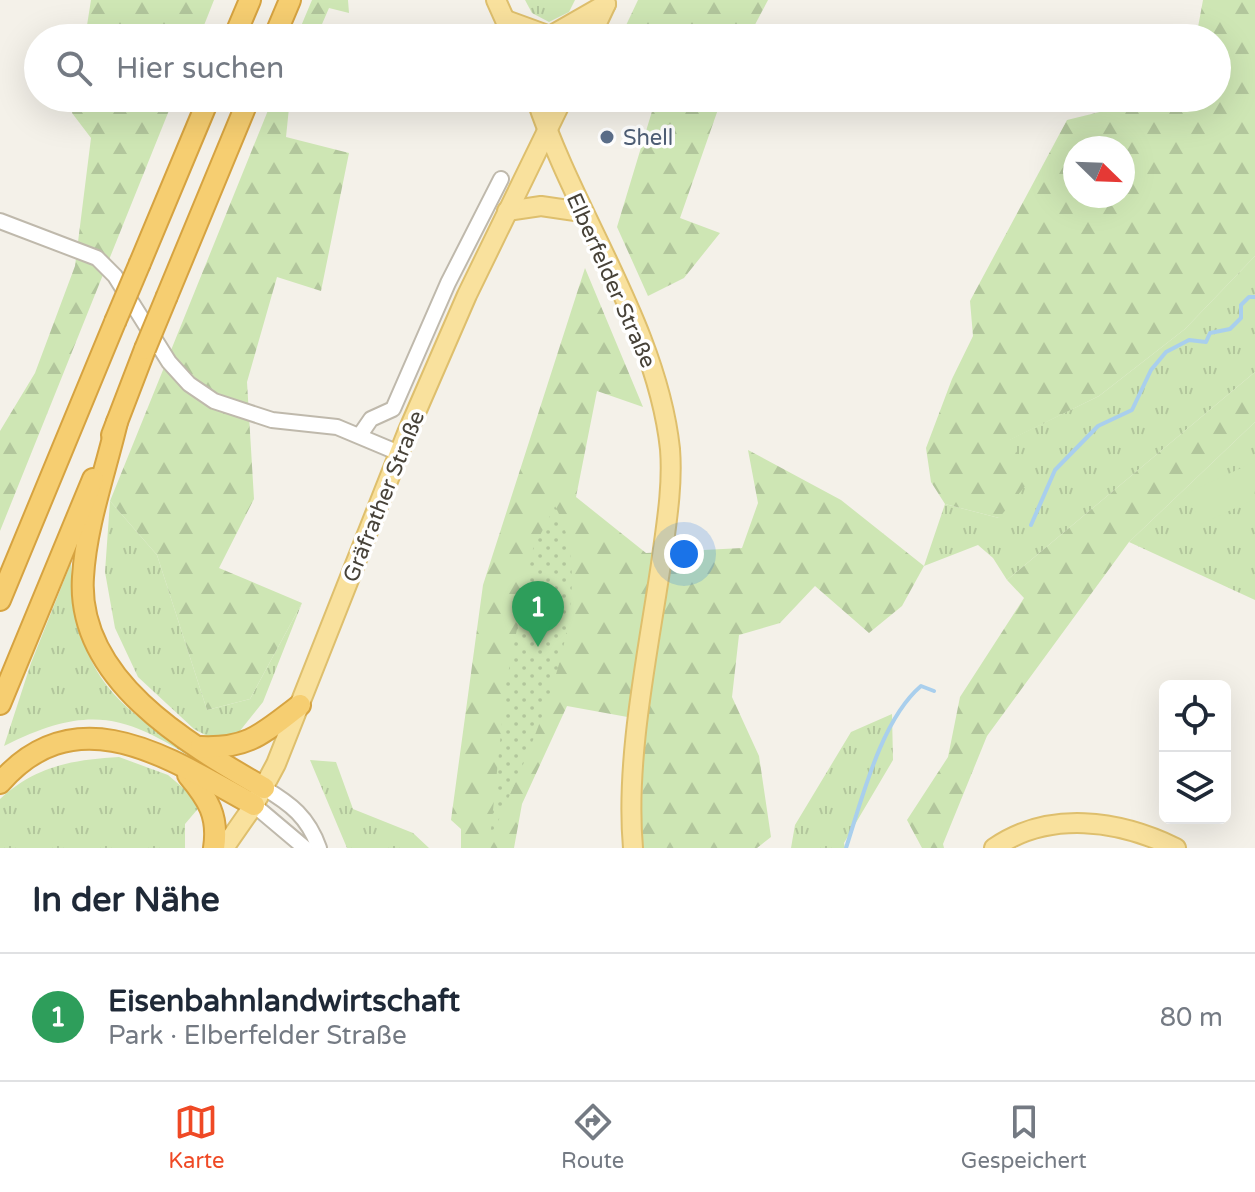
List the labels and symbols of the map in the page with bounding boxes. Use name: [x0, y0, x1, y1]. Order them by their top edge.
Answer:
place label: Shell: [623, 125, 673, 151]
marker: Shell: [598, 128, 616, 146]
north arrow: [1063, 136, 1135, 208]
street label: Elberfelder Straße: [561, 189, 661, 372]
street label: Gräfrather Straße: [338, 407, 430, 586]
your location: [664, 534, 704, 574]
pin: 1: [512, 581, 564, 647]

